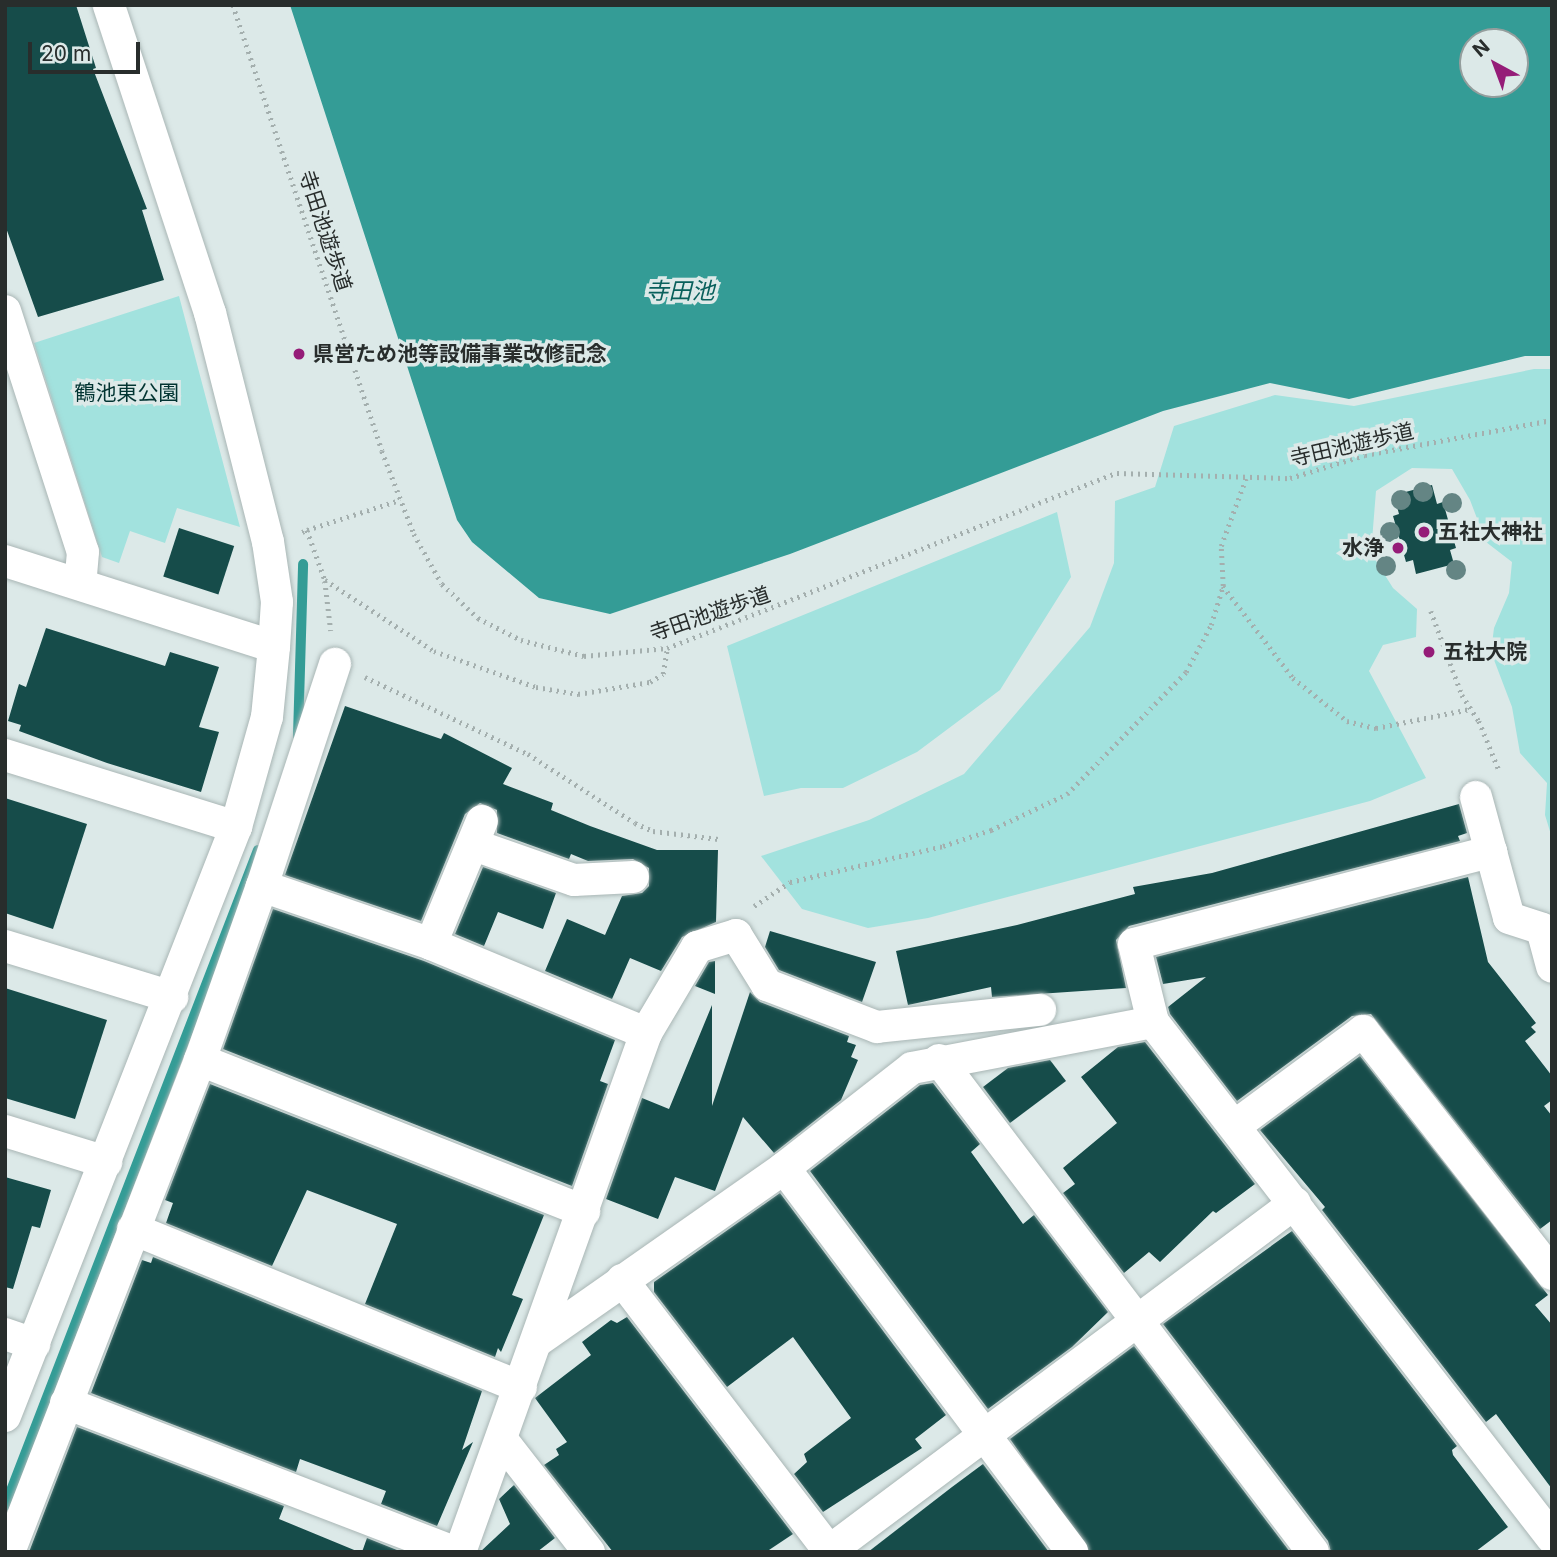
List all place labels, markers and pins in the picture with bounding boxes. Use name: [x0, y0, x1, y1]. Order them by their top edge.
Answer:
place label: 県営ため池等設備事業改修記念: [313, 341, 607, 367]
marker: 県営ため池等設備事業改修記念: [291, 346, 307, 362]
place label: 五社大神社: [1438, 519, 1543, 545]
marker: 五社大神社: [1416, 524, 1432, 540]
place label: 水浄: [1342, 535, 1384, 561]
marker: 水浄: [1390, 540, 1406, 556]
place label: 五社大院: [1443, 639, 1527, 665]
marker: 五社大院: [1421, 644, 1437, 660]

